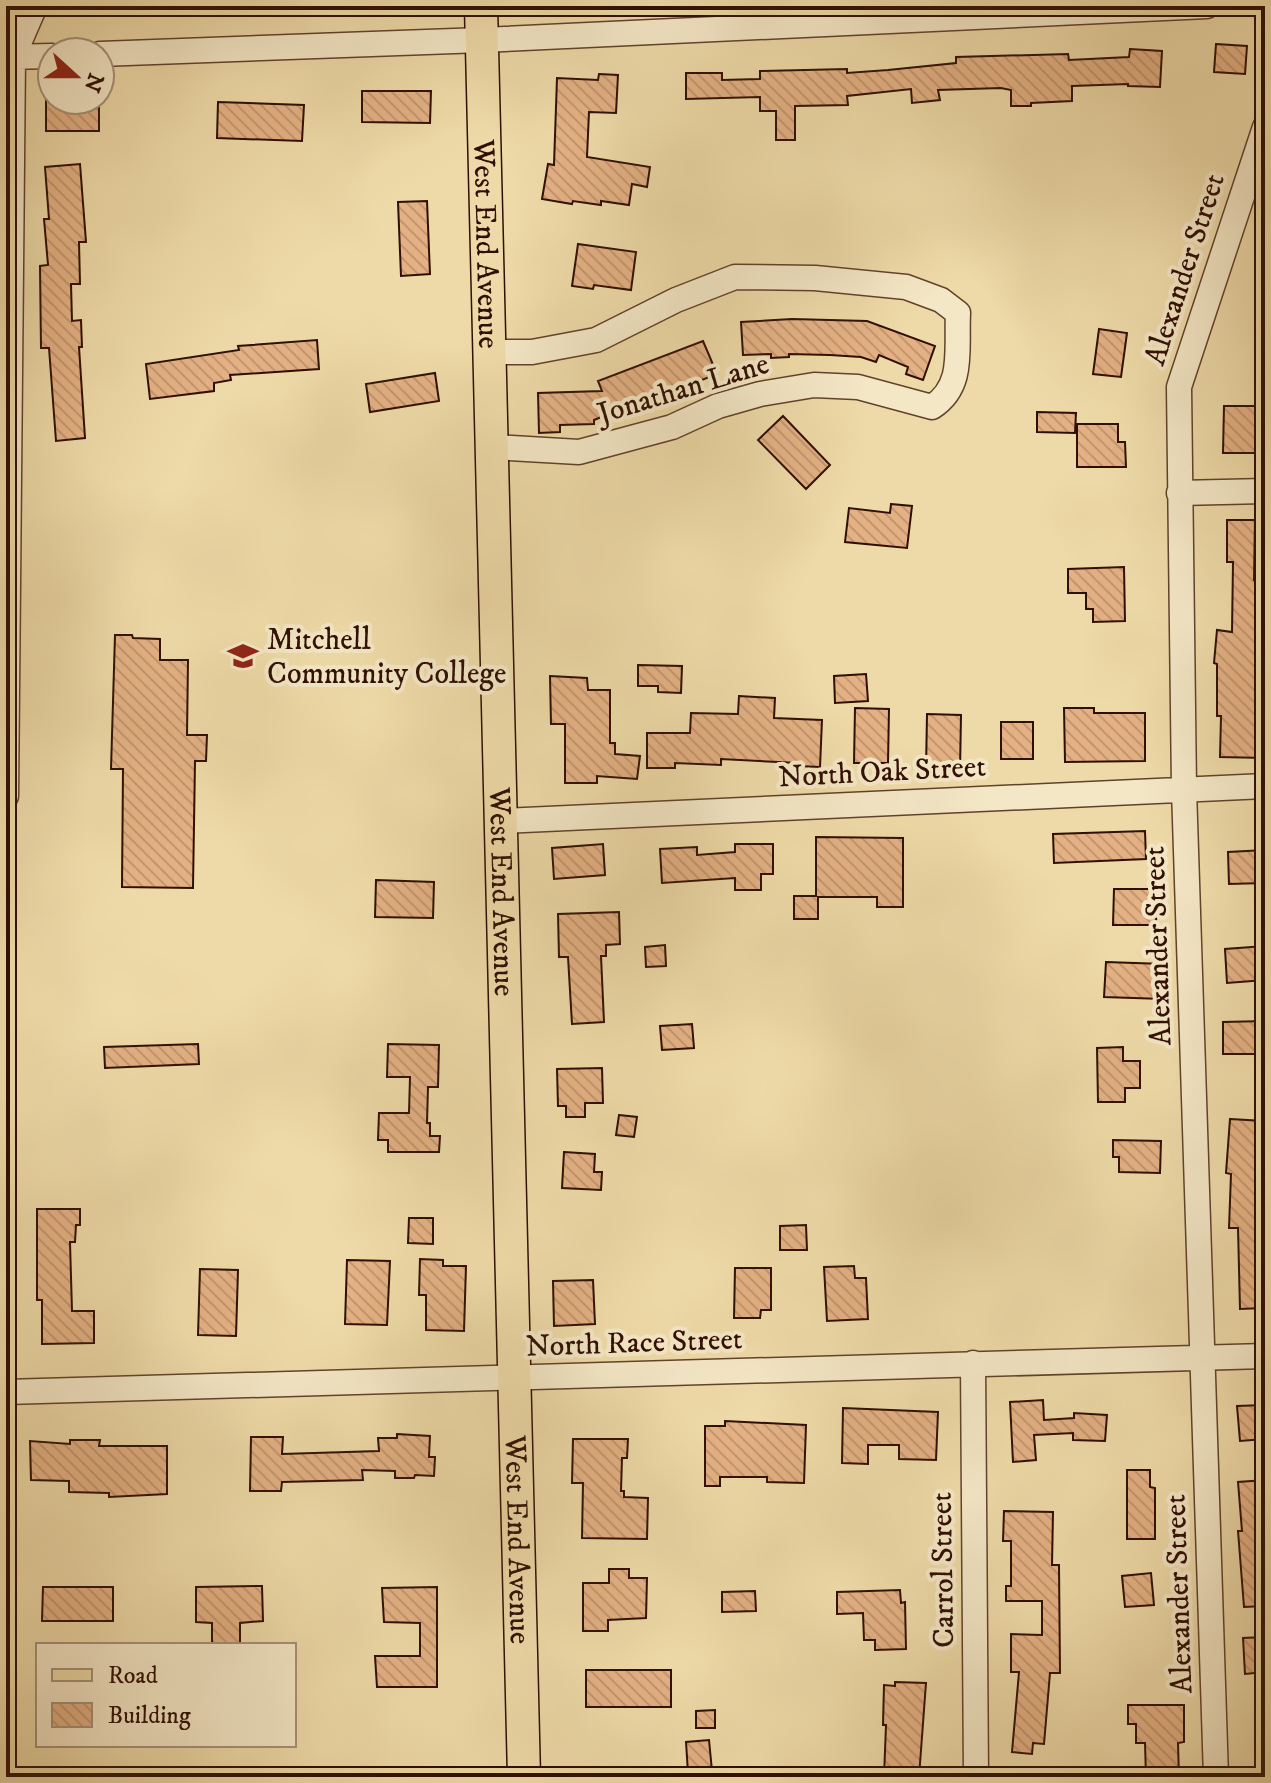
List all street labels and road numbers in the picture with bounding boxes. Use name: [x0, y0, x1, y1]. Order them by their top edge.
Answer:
street label: West End Avenue: [464, 138, 506, 349]
street label: Alexander Street: [1137, 169, 1234, 370]
street label: Jonathan Lane: [591, 346, 773, 434]
street label: North Oak Street: [777, 749, 987, 796]
street label: West End Avenue: [480, 786, 522, 997]
street label: Alexander Street: [1137, 846, 1180, 1046]
street label: North Race Street: [525, 1321, 743, 1366]
street label: West End Avenue: [496, 1433, 538, 1645]
street label: Carrol Street: [924, 1492, 963, 1648]
street label: Alexander Street: [1158, 1494, 1201, 1694]

